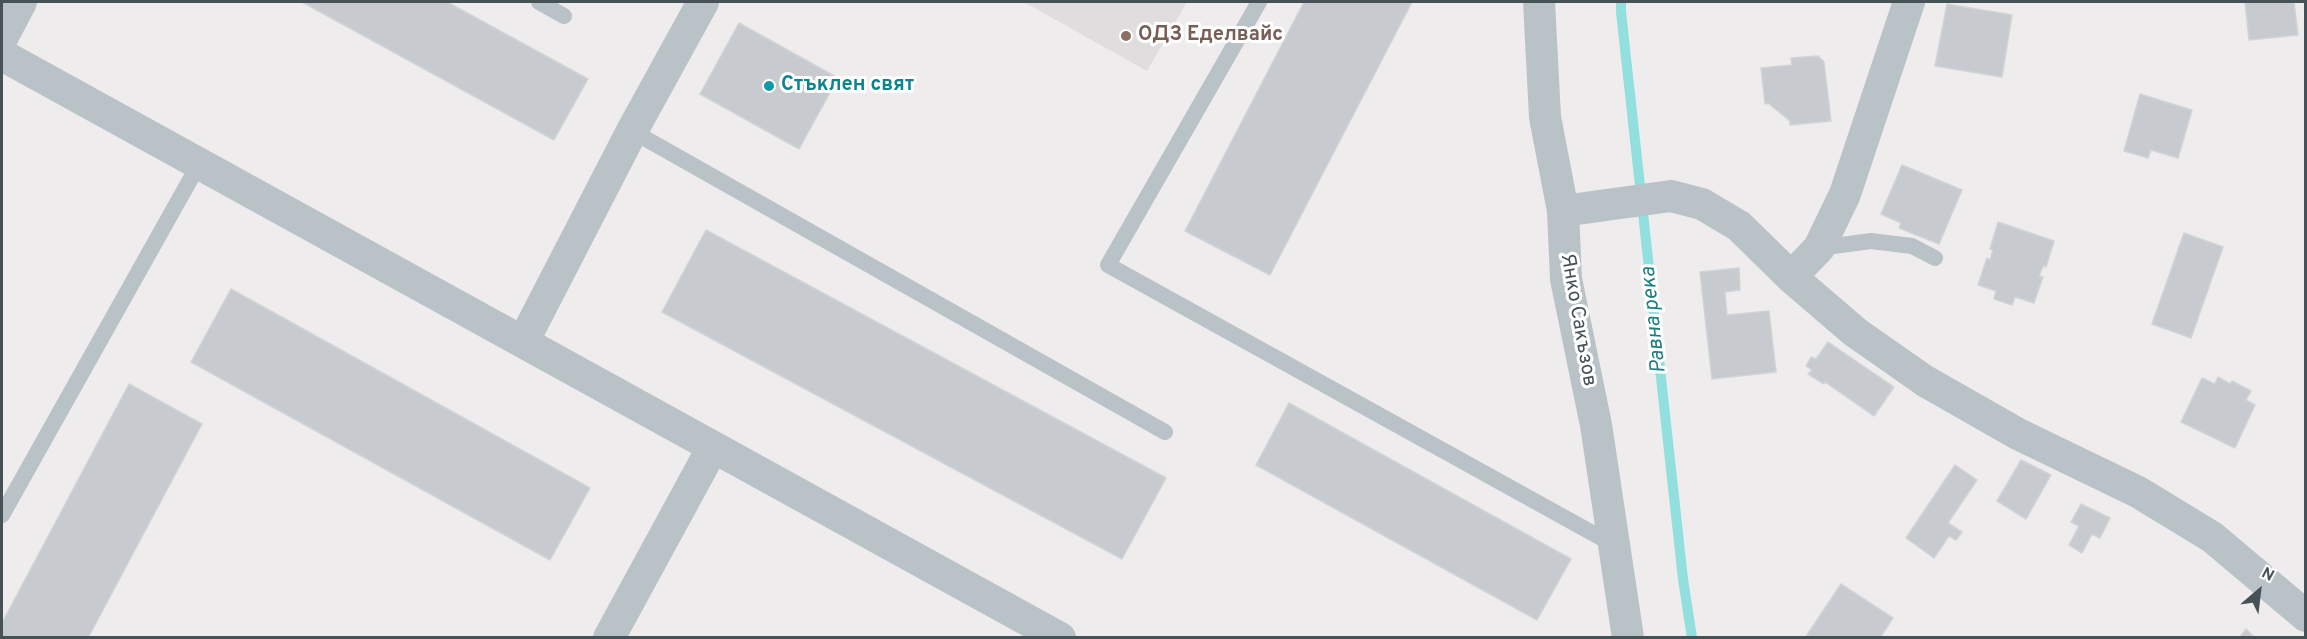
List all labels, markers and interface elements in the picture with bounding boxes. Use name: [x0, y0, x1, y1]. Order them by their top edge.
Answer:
place label: ОДЗ Еделвайс: [1138, 24, 1283, 48]
marker: ОДЗ Еделвайс: [1119, 29, 1133, 43]
place label: Стъклен свят: [781, 74, 914, 98]
marker: Стъклен свят: [762, 79, 776, 93]
street label: Янко Сакъзов: [1554, 252, 1600, 388]
water label: Равна река: [1637, 265, 1673, 375]
north arrow: [2229, 561, 2289, 621]
text: N: [2258, 564, 2277, 587]

